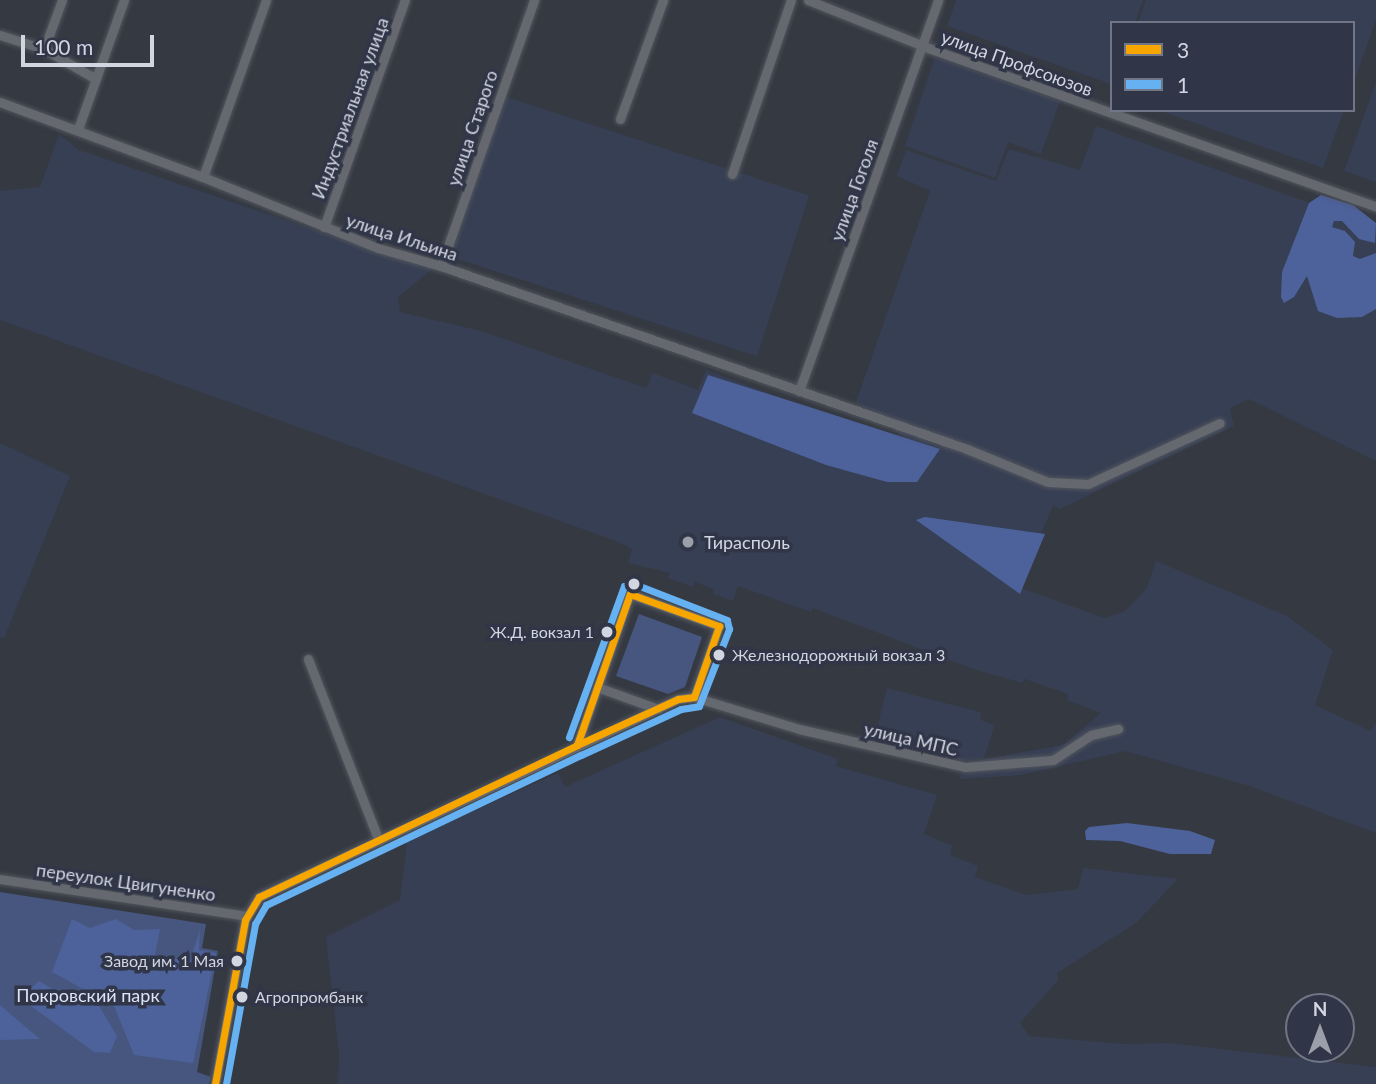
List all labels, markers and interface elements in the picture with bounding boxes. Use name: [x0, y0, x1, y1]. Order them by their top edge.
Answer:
street label: Индустриальная улица: [307, 14, 393, 202]
scale bar: [24, 21, 158, 65]
legend: [1110, 21, 1355, 112]
street label: улица Профсоюзов: [938, 26, 1096, 100]
text: 100 m: [34, 34, 93, 59]
text: 3: [1177, 37, 1189, 62]
street label: улица Старого: [442, 67, 502, 189]
text: 1: [1177, 72, 1189, 97]
street label: улица Гоголя: [826, 136, 882, 244]
street label: улица Ильина: [344, 209, 460, 265]
place label: Тирасполь: [704, 531, 790, 553]
marker: Тирасполь: [678, 532, 698, 552]
unlabelled marker: [627, 577, 641, 591]
place label: Ж.Д. вокзал 1: [490, 622, 594, 642]
marker: Ж.Д. вокзал 1: [600, 625, 614, 639]
place label: Железнодорожный вокзал 3: [732, 645, 945, 665]
marker: Железнодорожный вокзал 3: [712, 648, 726, 662]
street label: улица МПС: [862, 718, 960, 760]
street label: переулок Цвигуненко: [35, 859, 217, 905]
place label: Завод им. 1 Мая: [104, 951, 224, 971]
marker: Завод им. 1 Мая: [230, 954, 244, 968]
park label: Покровский парк: [16, 984, 160, 1006]
place label: Агропромбанк: [255, 987, 363, 1007]
marker: Агропромбанк: [235, 990, 249, 1004]
north arrow: [1285, 993, 1355, 1063]
text: N: [1313, 997, 1327, 1020]

